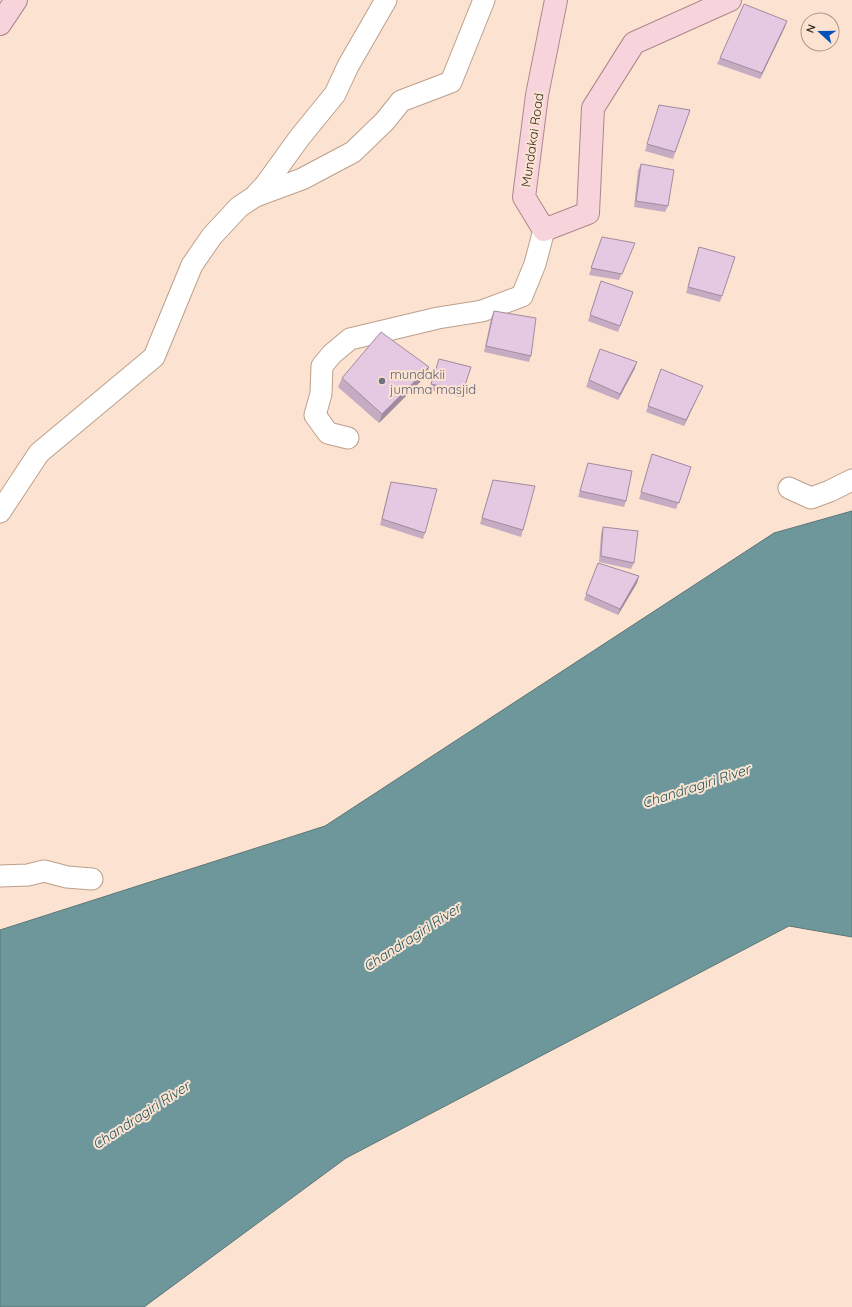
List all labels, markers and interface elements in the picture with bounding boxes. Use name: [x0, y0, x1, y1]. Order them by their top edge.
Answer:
north arrow: [800, 12, 840, 52]
text: N: [803, 22, 819, 35]
street label: Mundakai Road: [517, 92, 547, 188]
place label: mundakii jumma masjid: [389, 366, 476, 397]
marker: mundakii jumma masjid: [377, 376, 387, 386]
water label: Chandragiri River: [640, 760, 754, 812]
water label: Chandragiri River: [360, 898, 466, 975]
water label: Chandragiri River: [89, 1076, 195, 1153]

